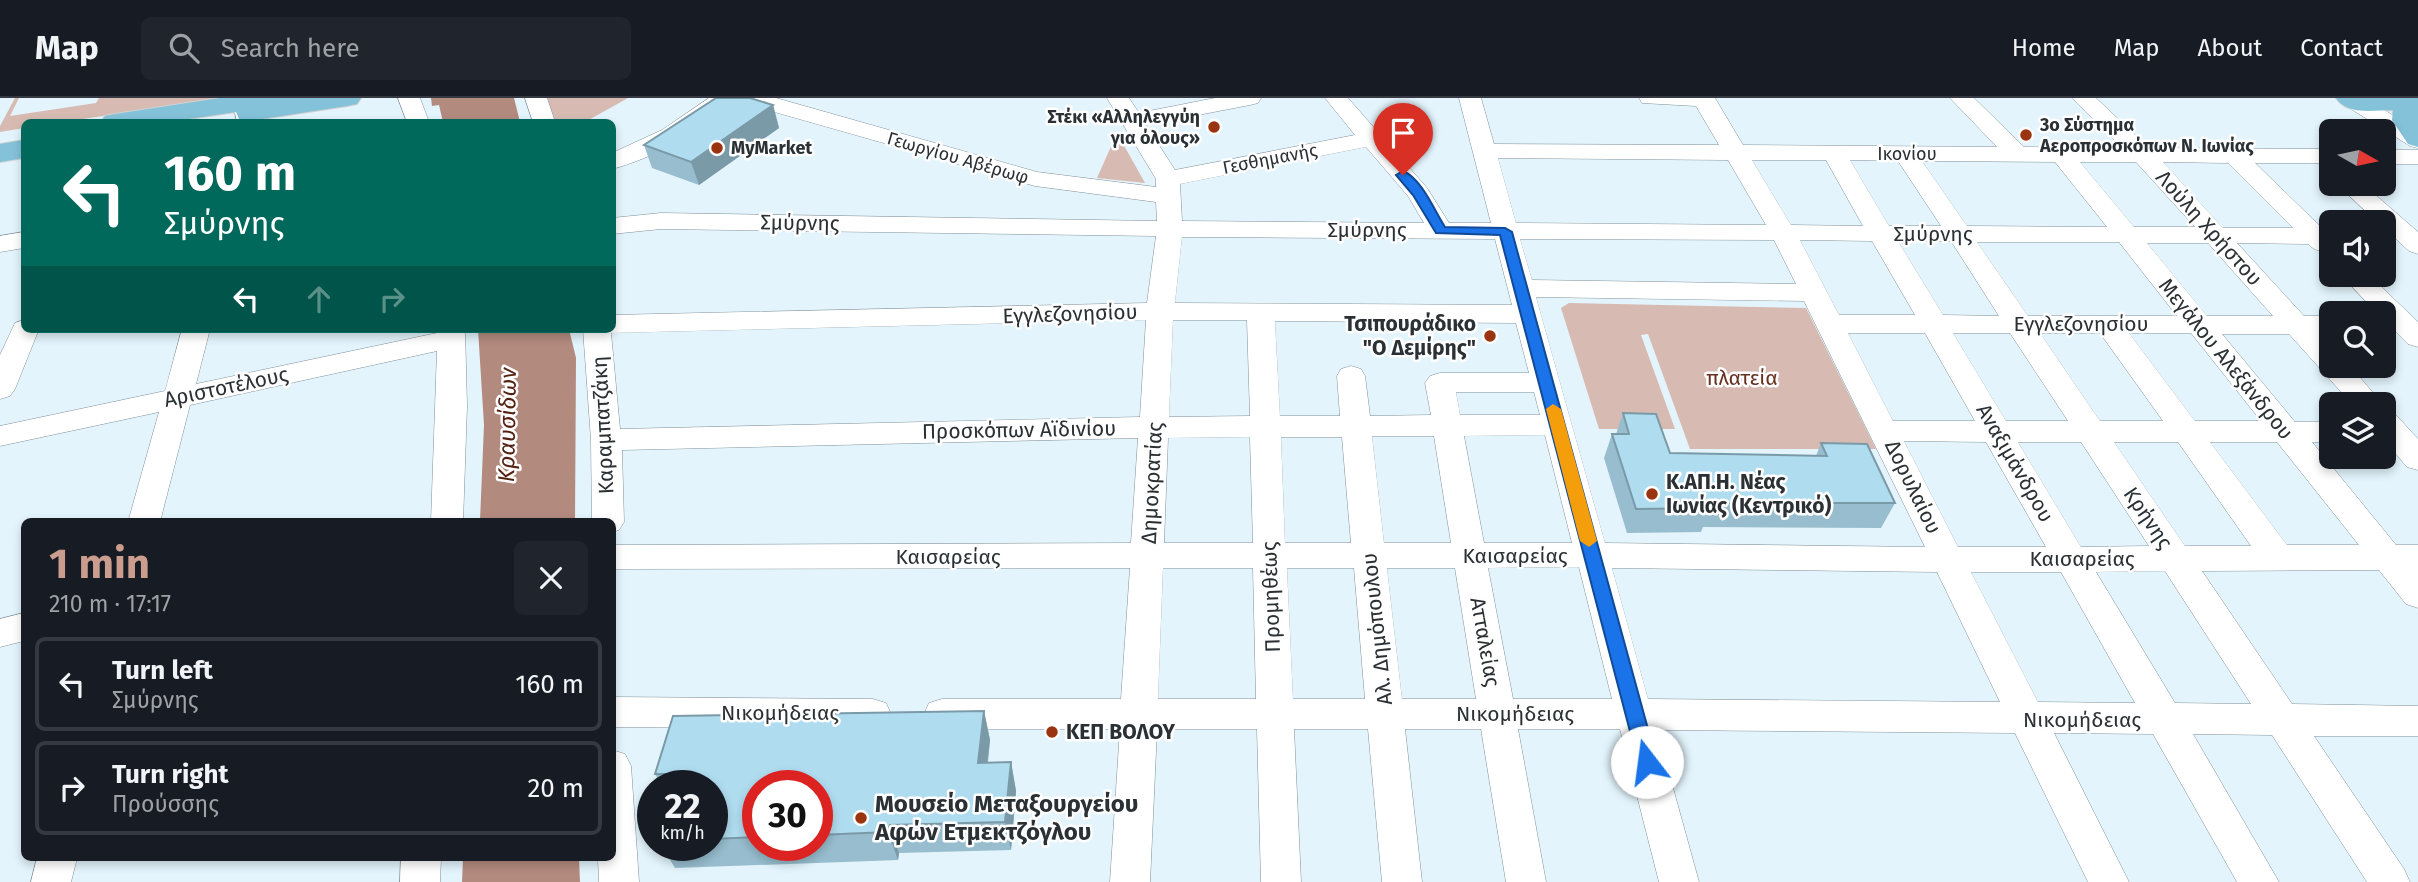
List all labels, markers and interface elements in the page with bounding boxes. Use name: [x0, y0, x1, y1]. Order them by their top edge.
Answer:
search box: [141, 17, 631, 80]
text: Map: [35, 28, 99, 68]
icon: search: [165, 29, 203, 67]
text: Search here: [221, 33, 360, 64]
text: Home: [2012, 34, 2076, 62]
text: Map: [2114, 34, 2160, 62]
text: About: [2198, 34, 2262, 62]
text: Contact: [2300, 34, 2383, 62]
pin: [1373, 103, 1433, 175]
place label: Στέκι «Αλληλεγγύη για όλους»: [1047, 106, 1200, 149]
icon: arrive: [1384, 114, 1422, 152]
place label: 3ο Σύστημα Αεροπροσκόπων Ν. Ιωνίας: [2039, 114, 2254, 157]
marker: Στέκι «Αλληλεγγύη για όλους»: [1206, 119, 1222, 135]
north arrow: [2319, 119, 2396, 196]
map controls: [2319, 119, 2396, 469]
street label: Γεωργίου Αβέρωφ: [885, 127, 1031, 189]
marker: 3ο Σύστημα Αεροπροσκόπων Ν. Ιωνίας: [2018, 127, 2034, 143]
place label: MyMarket: [731, 137, 813, 159]
street label: Γεσθημανής: [1221, 139, 1320, 179]
marker: MyMarket: [709, 140, 725, 156]
street label: Ικονίου: [1877, 143, 1937, 165]
text: 160 m: [164, 144, 296, 203]
icon: left: [49, 147, 140, 238]
street label: Λούλη Χρήστου: [2150, 165, 2268, 291]
text: Σμύρνης: [164, 204, 284, 242]
street label: Σμύρνης: [760, 209, 840, 237]
button: sound: [2319, 210, 2396, 287]
street label: Σμύρνης: [1327, 217, 1407, 243]
street label: Σμύρνης: [1893, 221, 1973, 247]
street label: Μεγάλου Αλεξάνδρου: [2153, 273, 2299, 445]
icon: left: [227, 280, 265, 318]
icon: ahead: [300, 280, 338, 318]
icon: right: [373, 280, 411, 318]
street label: Εγγλεζονησίου: [1002, 299, 1138, 329]
button: search: [2319, 301, 2396, 378]
place label: Τσιπουράδικο "Ο Δεμίρης": [1344, 311, 1476, 361]
street label: Εγγλεζονησίου: [2013, 311, 2149, 337]
marker: Τσιπουράδικο "Ο Δεμίρης": [1482, 328, 1498, 344]
street label: Καραμπατζάκη: [586, 355, 620, 495]
street label: Αριστοτέλους: [162, 361, 291, 413]
park label: πλατεία: [1706, 365, 1778, 391]
water label: Κραυσίδων: [492, 366, 522, 482]
button: layers: [2319, 392, 2396, 469]
street label: Αναξιμάνδρου: [1971, 399, 2059, 527]
street label: Προσκόπων Αϊδινίου: [922, 415, 1116, 445]
street label: Δημοκρατίας: [1136, 421, 1168, 545]
street label: Δορυλαίου: [1879, 436, 1947, 538]
place label: Κ.ΑΠ.Η. Νέας Ιωνίας (Κεντρικό): [1666, 469, 1831, 519]
street label: Κρήνης: [2118, 482, 2178, 554]
marker: Κ.ΑΠ.Η. Νέας Ιωνίας (Κεντρικό): [1644, 486, 1660, 502]
text: 1 min: [49, 539, 150, 589]
button: close: [514, 541, 588, 615]
street label: Προμηθέως: [1256, 541, 1286, 653]
street label: Καισαρείας: [1463, 543, 1568, 569]
street label: Καισαρείας: [896, 544, 1001, 570]
street label: Καισαρείας: [2030, 546, 2135, 572]
street label: Αλ. Δημόπουλου: [1356, 552, 1398, 706]
text: 210 m · 17:17: [49, 590, 171, 618]
street label: Ατταλείας: [1464, 595, 1506, 689]
text: Turn left: [112, 655, 213, 686]
icon: left: [53, 665, 91, 703]
text: 160 m: [515, 669, 584, 700]
text: Σμύρνης: [112, 686, 199, 714]
street label: Νικομήδειας: [721, 700, 839, 726]
street label: Νικομήδειας: [1456, 701, 1574, 727]
street label: Νικομήδειας: [2023, 707, 2141, 733]
place label: ΚΕΠ ΒΟΛΟΥ: [1066, 719, 1175, 745]
marker: ΚΕΠ ΒΟΛΟΥ: [1044, 724, 1060, 740]
position arrow: [1610, 725, 1684, 799]
text: Turn right: [112, 759, 229, 790]
icon: right: [53, 769, 91, 807]
speed limit sign: 30: [742, 770, 833, 861]
text: 20 m: [527, 773, 584, 804]
text: 22: [664, 785, 701, 827]
text: Προύσσης: [112, 790, 219, 818]
place label: Μουσείο Μεταξουργείου Αφών Ετμεκτζόγλου: [874, 790, 1138, 846]
marker: Μουσείο Μεταξουργείου Αφών Ετμεκτζόγλου: [853, 810, 869, 826]
text: km/h: [660, 822, 705, 844]

